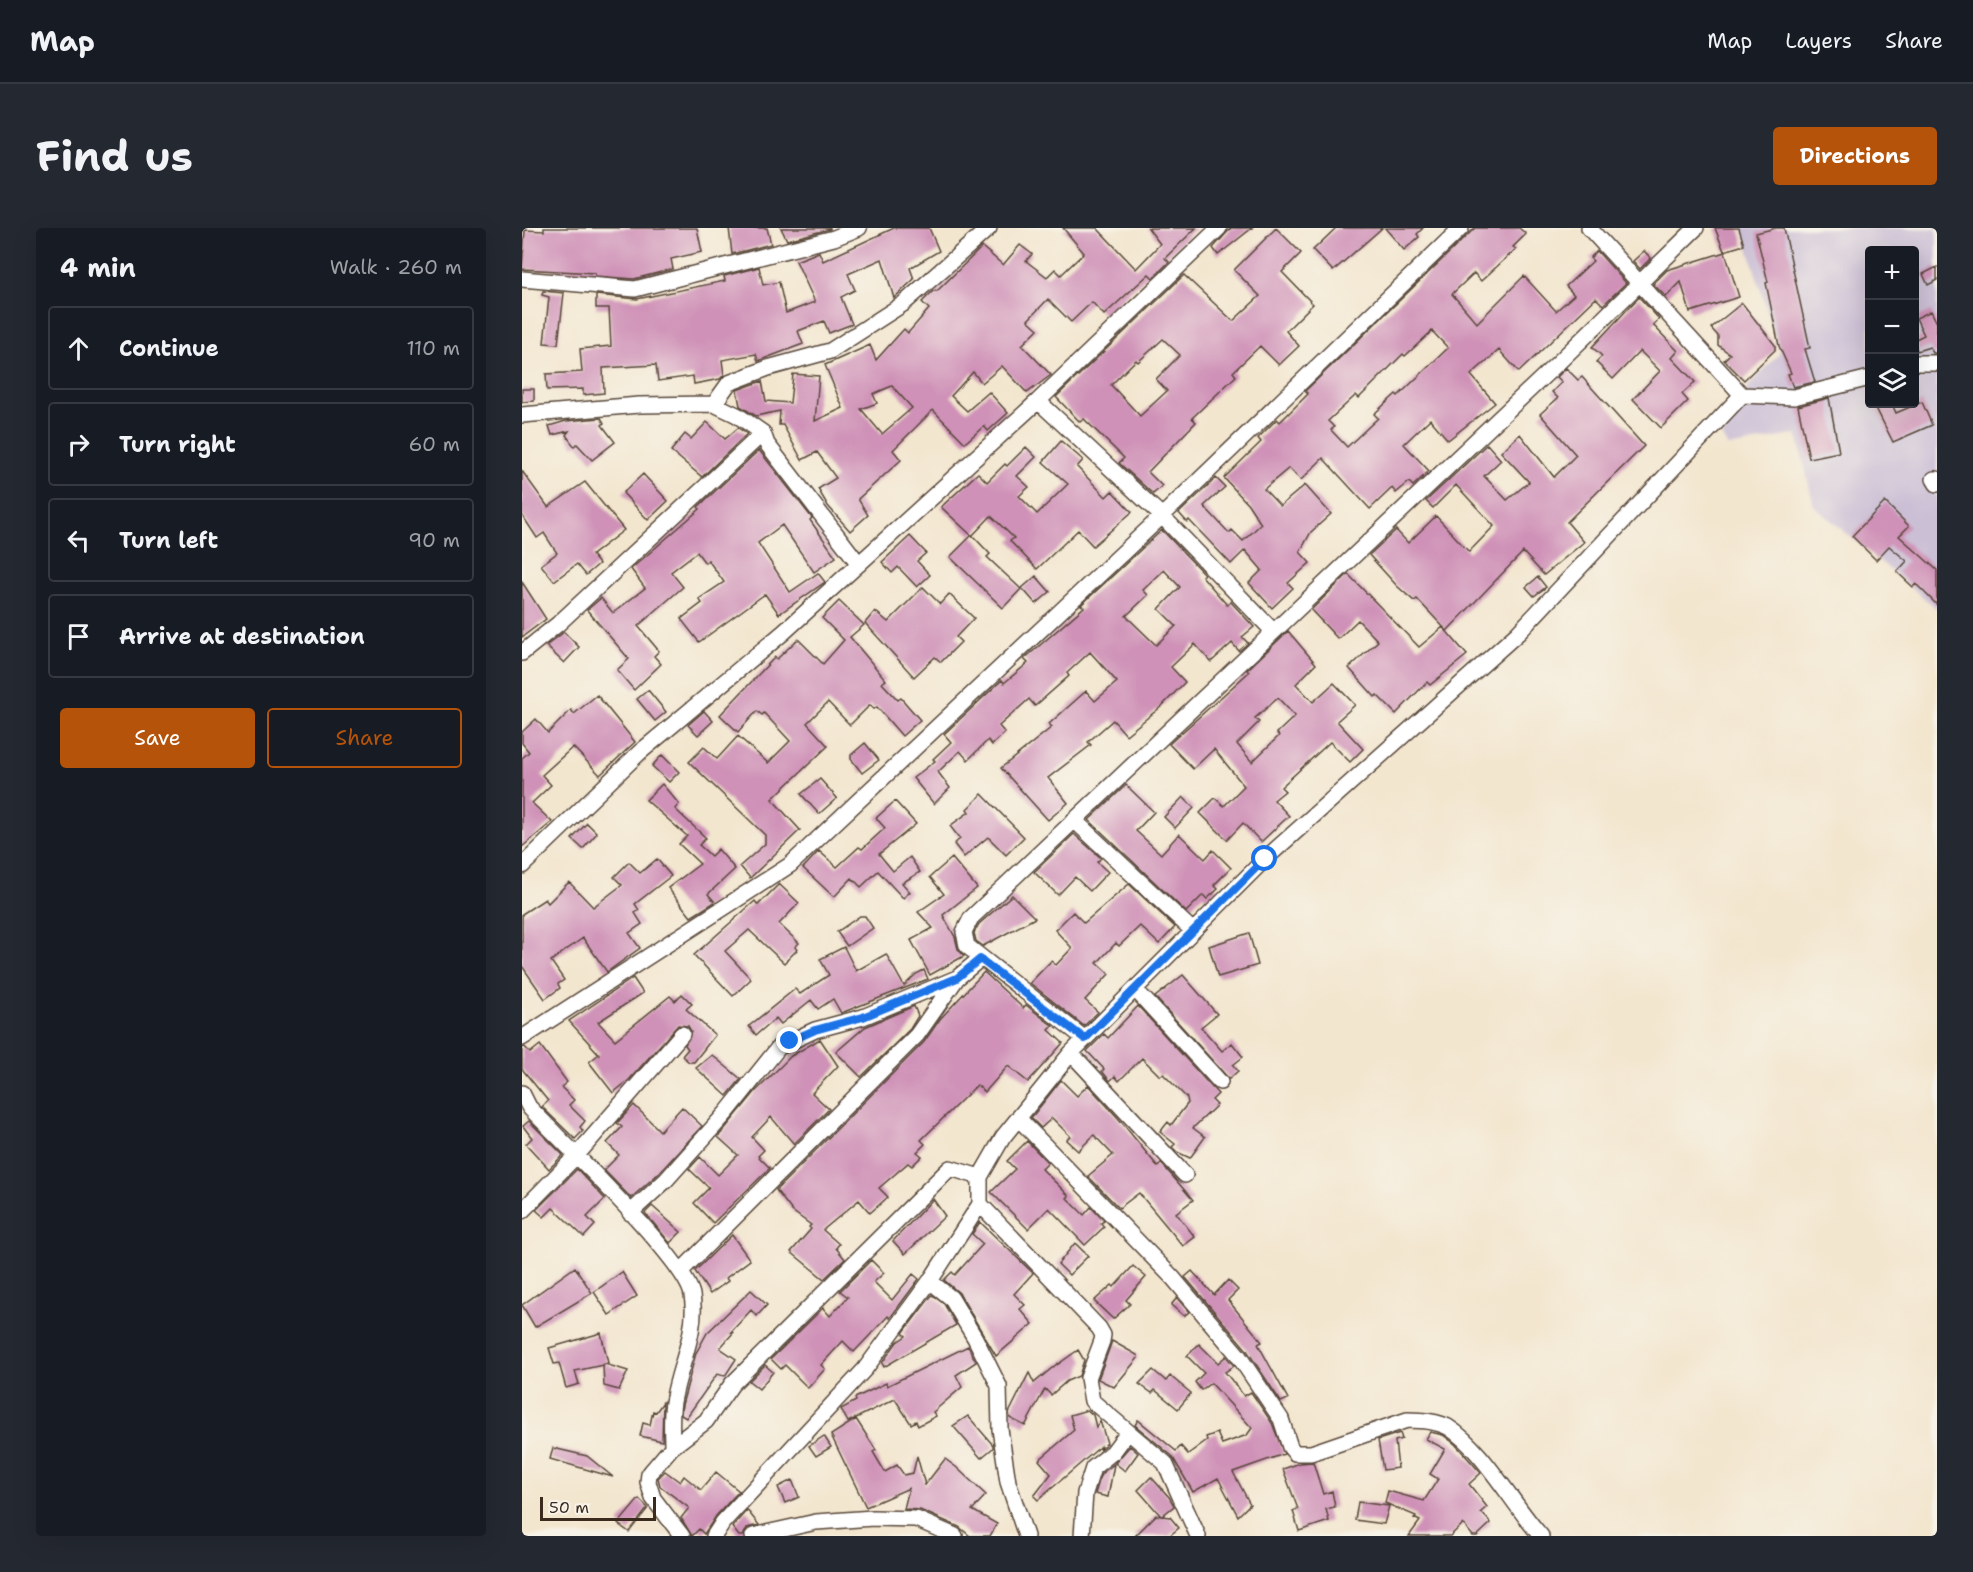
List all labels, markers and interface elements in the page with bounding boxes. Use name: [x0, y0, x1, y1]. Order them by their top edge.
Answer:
text: Map: [30, 22, 95, 60]
text: Map: [1707, 27, 1752, 55]
text: Layers: [1785, 27, 1852, 55]
text: Share: [1885, 27, 1943, 55]
button: Directions: [1773, 127, 1937, 185]
text: Find us: [36, 128, 193, 184]
map controls: [1865, 246, 1919, 408]
button: +: [1865, 246, 1919, 300]
text: 4 min: [60, 250, 136, 285]
text: Walk · 260 m: [330, 254, 462, 280]
button: −: [1865, 300, 1919, 354]
icon: ahead: [62, 332, 95, 365]
text: Continue: [119, 334, 219, 363]
text: 110 m: [406, 335, 460, 361]
button: layers: [1865, 354, 1919, 408]
icon: right: [62, 428, 95, 461]
text: Turn right: [119, 430, 236, 459]
text: 60 m: [408, 431, 460, 457]
icon: left: [62, 524, 95, 557]
text: Turn left: [119, 526, 218, 555]
text: 90 m: [408, 527, 460, 553]
icon: arrive: [62, 620, 95, 653]
text: Arrive at destination: [119, 622, 365, 651]
button: Save: [60, 708, 255, 768]
button: Share: [267, 708, 462, 768]
route start: [1251, 845, 1277, 871]
route end: [776, 1027, 802, 1053]
scale bar: [540, 1494, 656, 1522]
text: 50 m: [549, 1497, 589, 1518]

